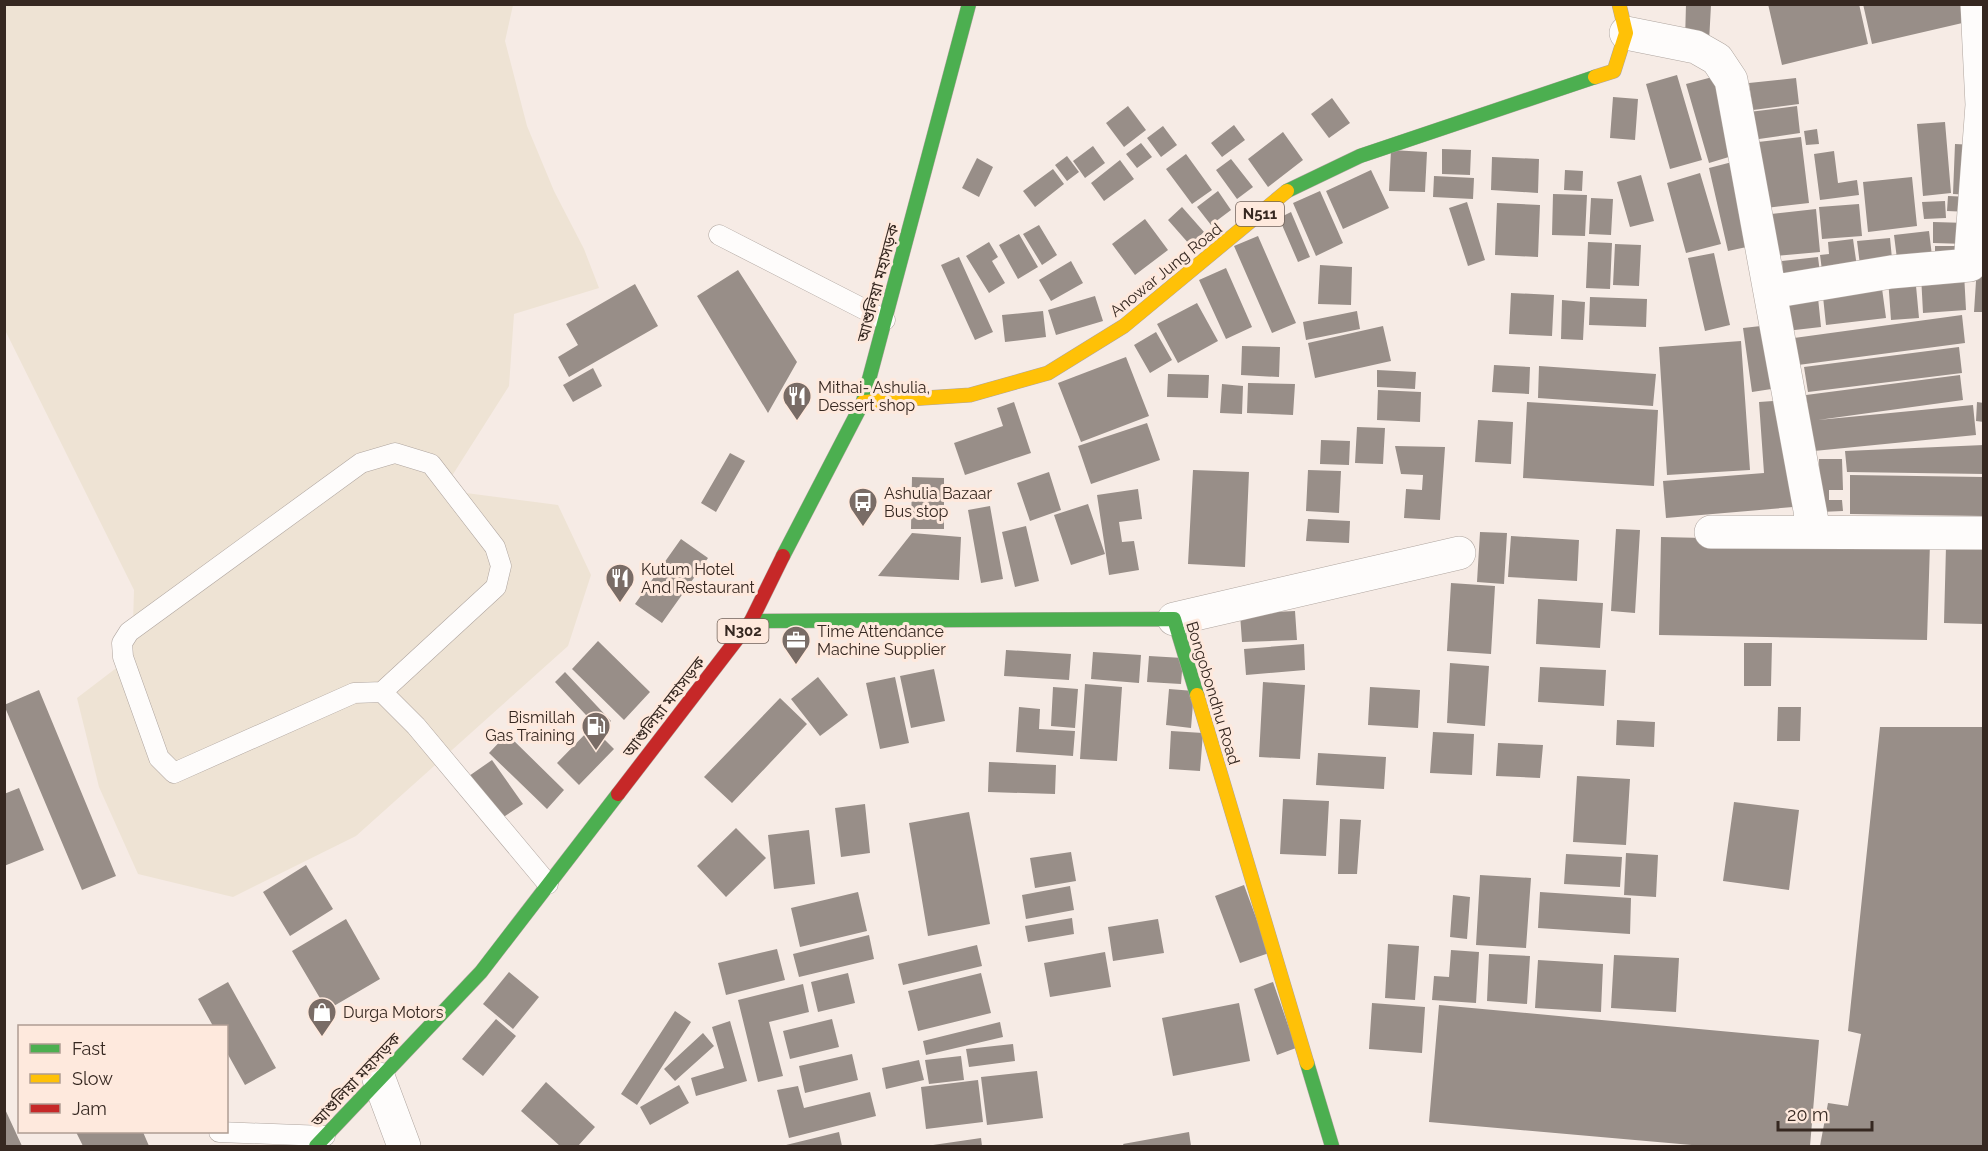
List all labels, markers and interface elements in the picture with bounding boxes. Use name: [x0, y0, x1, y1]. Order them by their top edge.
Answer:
road number: N511: [1236, 202, 1284, 226]
street label: Anowar Jung Road: [1106, 219, 1226, 321]
street label: আশুলিয়া মহাসড়ক: [853, 221, 903, 345]
place label: Mithai- Ashulia, Dessert shop: [818, 378, 930, 415]
restaurant icon: Mithai- Ashulia, Dessert shop: [781, 380, 813, 422]
place label: Ashulia Bazaar Bus stop: [884, 484, 993, 521]
bus stop icon: Ashulia Bazaar Bus stop: [847, 486, 879, 528]
place label: Kutum Hotel And Restaurant: [641, 560, 756, 597]
restaurant icon: Kutum Hotel And Restaurant: [604, 562, 636, 604]
road number: N302: [718, 619, 768, 643]
street label: Bongobondhu Road: [1182, 619, 1244, 767]
place label: Time Attendance Machine Supplier: [817, 622, 946, 659]
office icon: Time Attendance Machine Supplier: [780, 624, 812, 666]
street label: আশুলিয়া মহাসড়ক: [618, 652, 710, 762]
place label: Bismillah Gas Training: [485, 708, 575, 745]
fuel station icon: Bismillah Gas Training: [580, 710, 612, 752]
shop icon: Durga Motors: [306, 996, 338, 1038]
place label: Durga Motors: [343, 1003, 444, 1022]
legend: [18, 1025, 228, 1133]
street label: আশুলিয়া মহাসড়ক: [307, 1028, 405, 1132]
text: Fast: [72, 1038, 106, 1059]
text: Slow: [72, 1068, 113, 1089]
scale bar: [1778, 1094, 1872, 1132]
text: Jam: [72, 1098, 107, 1119]
text: 20 m: [1787, 1104, 1829, 1125]

